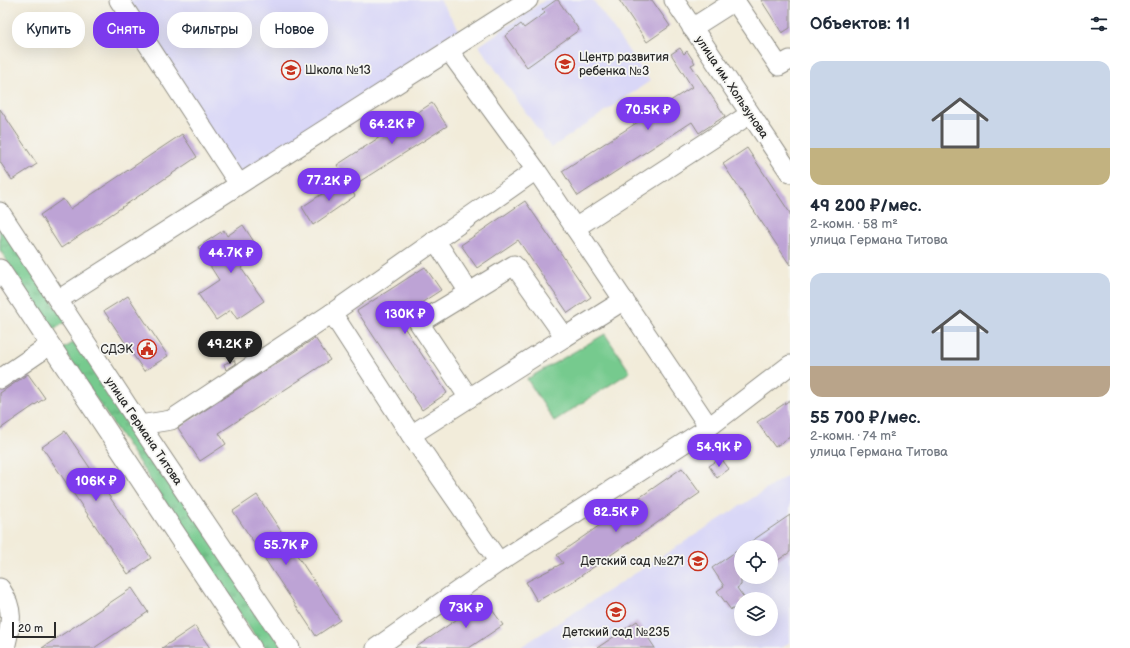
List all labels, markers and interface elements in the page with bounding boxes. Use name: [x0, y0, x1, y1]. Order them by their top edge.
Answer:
chip: Купить: [12, 12, 85, 48]
chip: Снять: [93, 12, 159, 48]
chip: Фильтры: [167, 12, 252, 48]
chip: Новое: [260, 12, 328, 48]
icon: filters: [1088, 13, 1110, 35]
text: Объектов: 11: [810, 14, 910, 34]
street label: улица им. Хользунова: [692, 33, 772, 141]
place label: Центр развития ребенка №3: [579, 50, 669, 79]
school or university icon: Центр развития ребенка №3: [554, 53, 576, 75]
school or university icon: Школа №13: [280, 59, 302, 81]
place label: Школа №13: [305, 63, 371, 78]
icon: home: [924, 87, 996, 159]
pin: 70.5K ₽: [611, 97, 685, 131]
text: 70.5K ₽: [625, 102, 671, 118]
pin: 64.2K ₽: [355, 111, 429, 145]
text: 64.2K ₽: [369, 116, 415, 132]
pin: 77.2K ₽: [292, 168, 366, 202]
text: 77.2K ₽: [307, 173, 351, 189]
text: 49 200 ₽/мес.: [810, 196, 921, 216]
text: 2-комн. · 58 m²: [810, 216, 898, 232]
text: улица Германа Титова: [810, 232, 948, 248]
pin: 44.7K ₽: [194, 240, 268, 274]
text: 44.7K ₽: [208, 245, 254, 261]
icon: home: [924, 299, 996, 371]
pin: 130K ₽: [372, 301, 438, 335]
text: 130K ₽: [384, 306, 426, 322]
pin: 49.2K ₽: [193, 331, 267, 365]
text: 49.2K ₽: [207, 336, 253, 352]
public building icon: СДЭК: [136, 338, 158, 360]
place label: СДЭК: [101, 342, 133, 357]
street label: улица Германа Титова: [102, 374, 185, 488]
text: 55 700 ₽/мес.: [810, 408, 921, 428]
text: 2-комн. · 74 m²: [810, 428, 897, 444]
pin: 54.9K ₽: [682, 434, 756, 468]
text: 54.9K ₽: [696, 439, 742, 455]
text: улица Германа Титова: [810, 444, 948, 460]
pin: 106K ₽: [63, 468, 129, 502]
text: 106K ₽: [75, 473, 117, 489]
pin: 82.5K ₽: [579, 499, 653, 533]
text: 82.5K ₽: [593, 504, 639, 520]
pin: 55.7K ₽: [249, 532, 323, 566]
text: 55.7K ₽: [264, 537, 308, 553]
map controls: [734, 540, 778, 636]
button: locate: [734, 540, 778, 584]
school or university icon: Детский сад №271: [687, 550, 709, 572]
place label: Детский сад №271: [580, 554, 684, 569]
button: layers: [734, 592, 778, 636]
pin: 73K ₽: [438, 595, 494, 629]
text: 73K ₽: [449, 600, 483, 616]
school or university icon: Детский сад №235: [605, 601, 627, 623]
scale bar: [12, 620, 56, 639]
text: 20 m: [18, 622, 43, 635]
place label: Детский сад №235: [562, 625, 670, 640]

